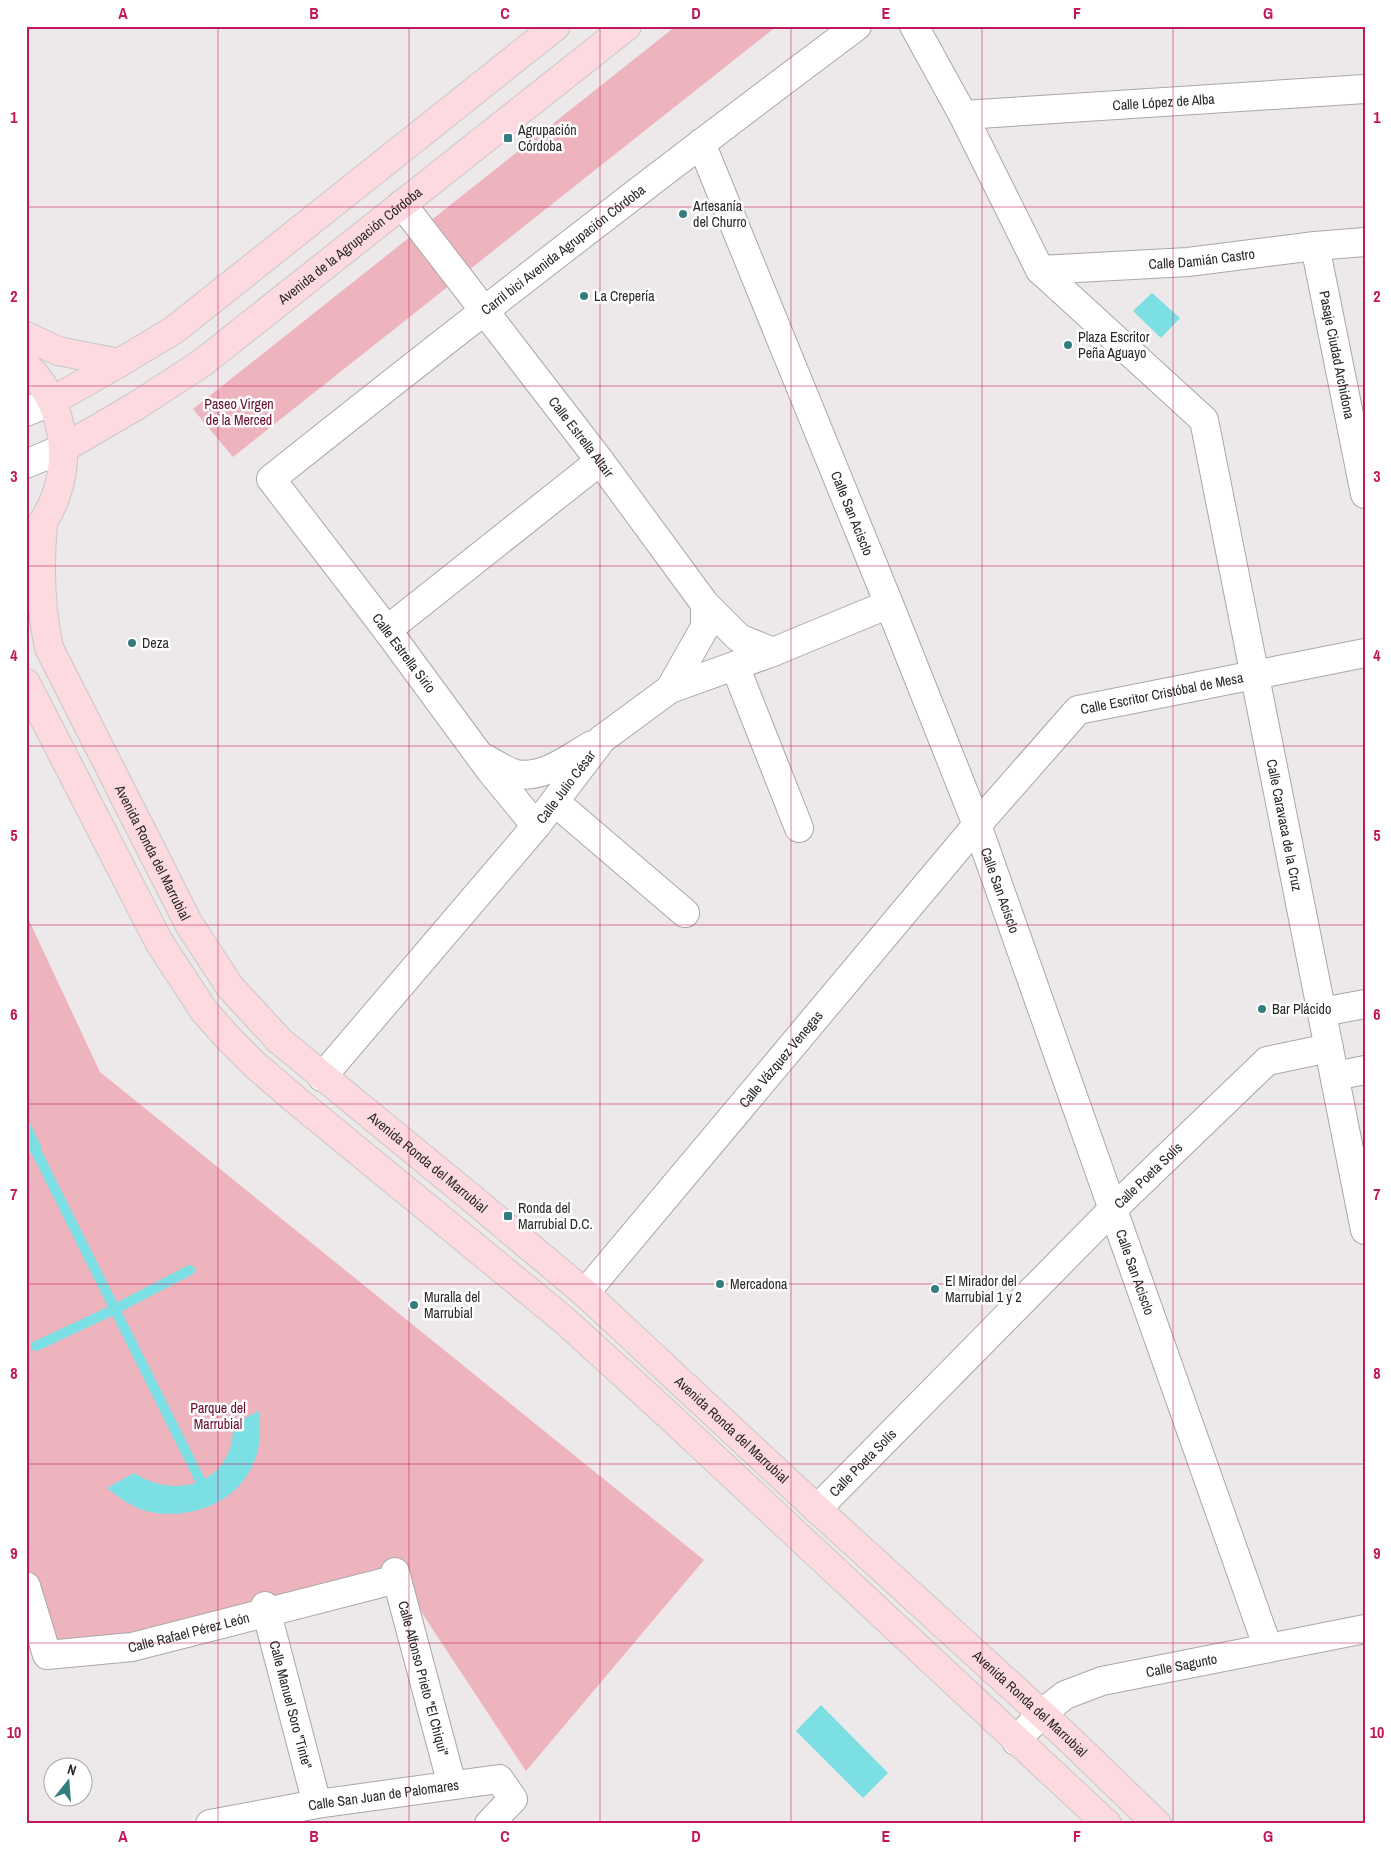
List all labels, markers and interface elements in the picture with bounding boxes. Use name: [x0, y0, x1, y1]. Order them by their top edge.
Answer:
text: A: [118, 2, 128, 24]
text: B: [309, 2, 319, 24]
text: C: [500, 2, 510, 24]
text: D: [691, 2, 701, 24]
text: E: [882, 2, 891, 24]
text: F: [1073, 2, 1081, 24]
text: G: [1263, 2, 1273, 24]
street label: Calle López de Alba: [1112, 90, 1216, 114]
text: 1: [10, 106, 18, 128]
text: 1: [1373, 106, 1381, 128]
place label: Agrupación Córdoba: [517, 121, 577, 155]
marker: Agrupación Córdoba: [502, 132, 514, 144]
street label: Carril bici Avenida Agrupación Córdoba: [477, 180, 649, 319]
street label: Avenida de la Agrupación Córdoba: [274, 183, 426, 309]
place label: Artesanía del Churro: [692, 197, 747, 231]
marker: Artesanía del Churro: [677, 208, 689, 220]
street label: Calle Damián Castro: [1148, 245, 1256, 273]
text: 2: [10, 285, 18, 307]
text: 2: [1373, 285, 1381, 307]
place label: La Crepería: [594, 287, 655, 305]
street label: Pasaje Ciudad Archidona: [1315, 289, 1359, 421]
marker: La Crepería: [578, 290, 590, 302]
place label: Plaza Escritor Peña Aguayo: [1078, 328, 1150, 362]
marker: Plaza Escritor Peña Aguayo: [1062, 339, 1074, 351]
street label: Calle Estrella Altair: [545, 393, 618, 481]
park label: Paseo Virgen de la Merced: [204, 395, 274, 429]
text: 3: [10, 465, 18, 487]
text: 3: [1373, 465, 1381, 487]
street label: Calle San Acisclo: [827, 469, 877, 558]
street label: Calle Estrella Sirio: [368, 610, 440, 696]
place label: Deza: [142, 634, 169, 652]
marker: Deza: [126, 637, 138, 649]
text: 4: [10, 644, 18, 666]
text: 4: [1373, 644, 1381, 666]
street label: Calle Escritor Cristóbal de Mesa: [1079, 668, 1245, 718]
street label: Calle Julio César: [532, 746, 599, 827]
street label: Calle Caravaca de la Cruz: [1263, 758, 1306, 893]
street label: Avenida Ronda del Marrubial: [111, 781, 195, 923]
text: 5: [10, 824, 18, 846]
text: 5: [1373, 824, 1381, 846]
street label: Calle San Acisclo: [977, 845, 1023, 935]
place label: Bar Plácido: [1272, 1000, 1331, 1018]
text: 6: [10, 1003, 18, 1025]
marker: Bar Plácido: [1256, 1003, 1268, 1015]
text: 6: [1373, 1003, 1381, 1025]
street label: Calle Vázquez Venegas: [735, 1007, 827, 1111]
street label: Avenida Ronda del Marrubial: [364, 1107, 491, 1217]
street label: Calle Poeta Solís: [1110, 1138, 1186, 1212]
text: 7: [10, 1183, 18, 1205]
text: 7: [1373, 1183, 1381, 1205]
place label: Ronda del Marrubial D.C.: [518, 1199, 593, 1233]
marker: Ronda del Marrubial D.C.: [502, 1210, 514, 1222]
street label: Calle San Acisclo: [1112, 1227, 1159, 1317]
place label: El Mirador del Marrubial 1 y 2: [945, 1272, 1022, 1306]
place label: Mercadona: [730, 1275, 788, 1293]
marker: Mercadona: [714, 1278, 726, 1290]
marker: El Mirador del Marrubial 1 y 2: [929, 1283, 941, 1295]
place label: Muralla del Marrubial: [424, 1288, 480, 1322]
marker: Muralla del Marrubial: [408, 1299, 420, 1311]
text: 8: [10, 1362, 18, 1384]
text: 8: [1373, 1362, 1381, 1384]
street label: Avenida Ronda del Marrubial: [670, 1371, 793, 1487]
park label: Parque del Marrubial: [190, 1399, 246, 1433]
street label: Calle Poeta Solís: [825, 1425, 900, 1500]
text: 9: [10, 1542, 18, 1564]
text: 9: [1373, 1542, 1381, 1564]
street label: Calle Alfonso Prieto "El Chiqui": [394, 1599, 453, 1758]
street label: Calle Rafael Pérez León: [126, 1608, 251, 1657]
street label: Calle Manuel Soro "Tinte": [265, 1639, 316, 1771]
street label: Avenida Ronda del Marrubial: [968, 1646, 1091, 1761]
street label: Calle Sagunto: [1144, 1649, 1219, 1681]
text: 10: [7, 1721, 21, 1743]
text: 10: [1370, 1721, 1384, 1743]
north arrow: [42, 1758, 92, 1808]
text: N: [65, 1760, 78, 1779]
street label: Calle San Juan de Palomares: [307, 1776, 460, 1814]
text: A: [118, 1825, 128, 1847]
text: B: [309, 1825, 319, 1847]
text: C: [500, 1825, 510, 1847]
text: D: [691, 1825, 701, 1847]
text: E: [882, 1825, 891, 1847]
text: F: [1073, 1825, 1081, 1847]
text: G: [1263, 1825, 1273, 1847]

